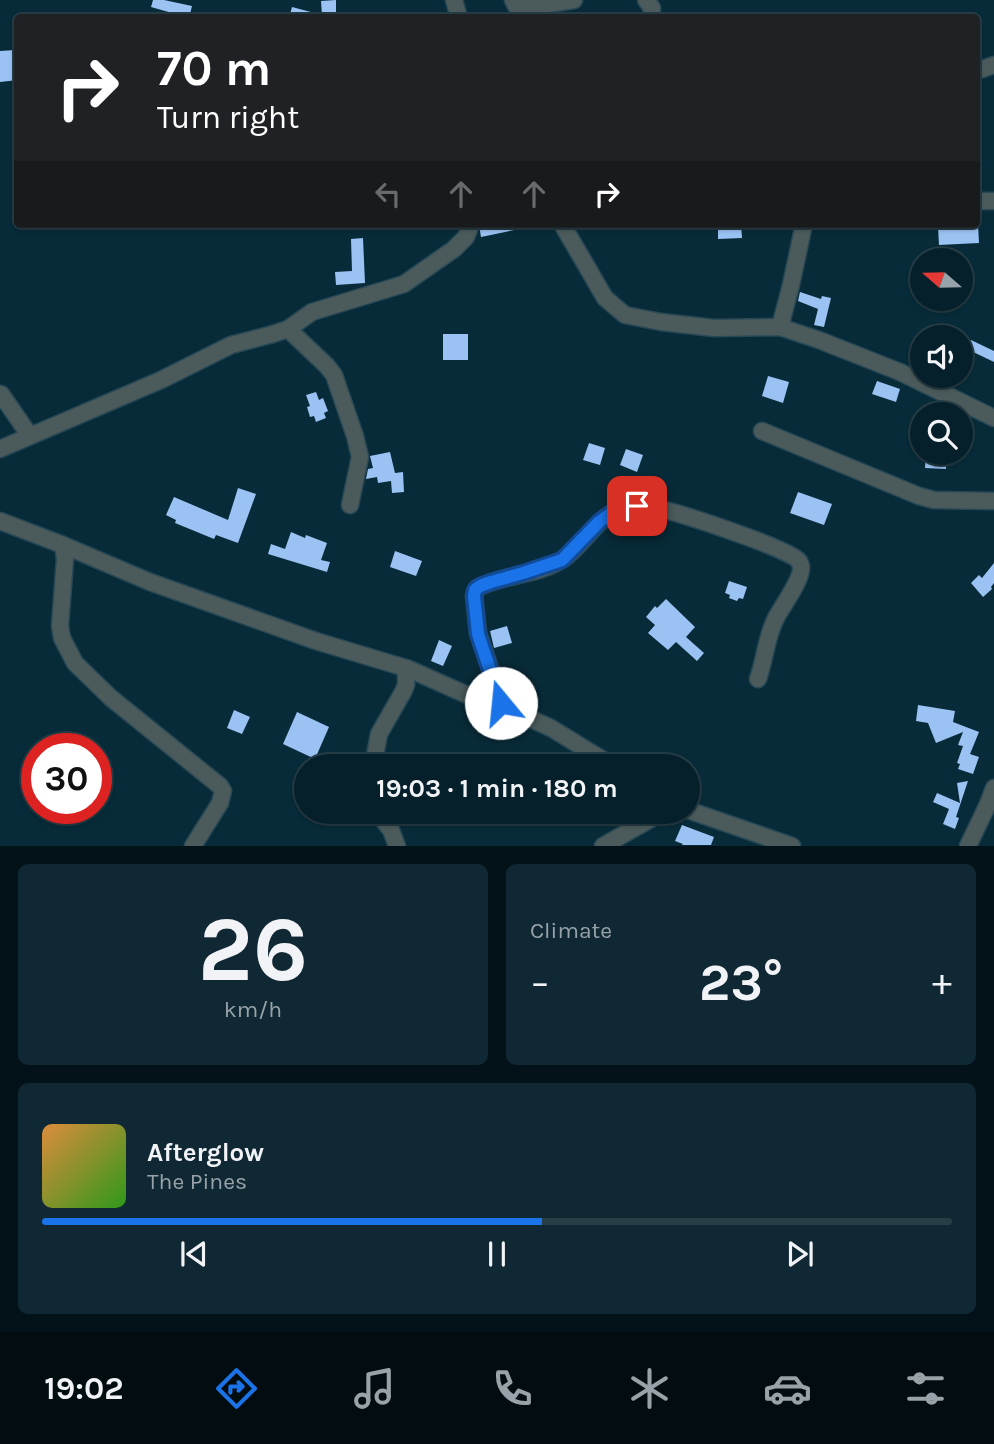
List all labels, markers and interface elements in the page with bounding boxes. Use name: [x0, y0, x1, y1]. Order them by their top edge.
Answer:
text: 70 m: [157, 40, 271, 97]
icon: right: [42, 42, 133, 133]
text: Turn right: [157, 99, 299, 136]
icon: left: [369, 175, 407, 213]
icon: ahead: [442, 175, 480, 213]
icon: ahead: [515, 175, 553, 213]
icon: right: [588, 175, 626, 213]
north arrow: [910, 248, 973, 312]
map controls: [910, 248, 973, 465]
button: sound: [910, 325, 973, 388]
button: search: [910, 402, 973, 465]
pin: [607, 476, 667, 536]
icon: arrive: [618, 487, 656, 525]
position arrow: [464, 666, 538, 740]
speed limit sign: 30: [21, 733, 112, 824]
text: 19:03 · 1 min · 180 m: [376, 773, 618, 804]
text: 26: [198, 897, 308, 1003]
text: Climate: [530, 917, 612, 944]
text: 23°: [699, 952, 783, 1013]
text: −: [530, 960, 550, 1005]
text: +: [932, 960, 952, 1005]
text: km/h: [224, 996, 282, 1023]
text: Afterglow: [147, 1137, 264, 1168]
text: The Pines: [147, 1168, 247, 1195]
icon: previous: [175, 1235, 213, 1273]
icon: pause: [478, 1235, 516, 1273]
icon: next: [781, 1235, 819, 1273]
icon: directions: [212, 1364, 261, 1413]
icon: music: [350, 1364, 399, 1413]
icon: phone: [488, 1364, 537, 1413]
icon: climate: [625, 1364, 674, 1413]
icon: car: [763, 1364, 812, 1413]
icon: filters: [901, 1364, 950, 1413]
text: 19:02: [44, 1370, 124, 1407]

